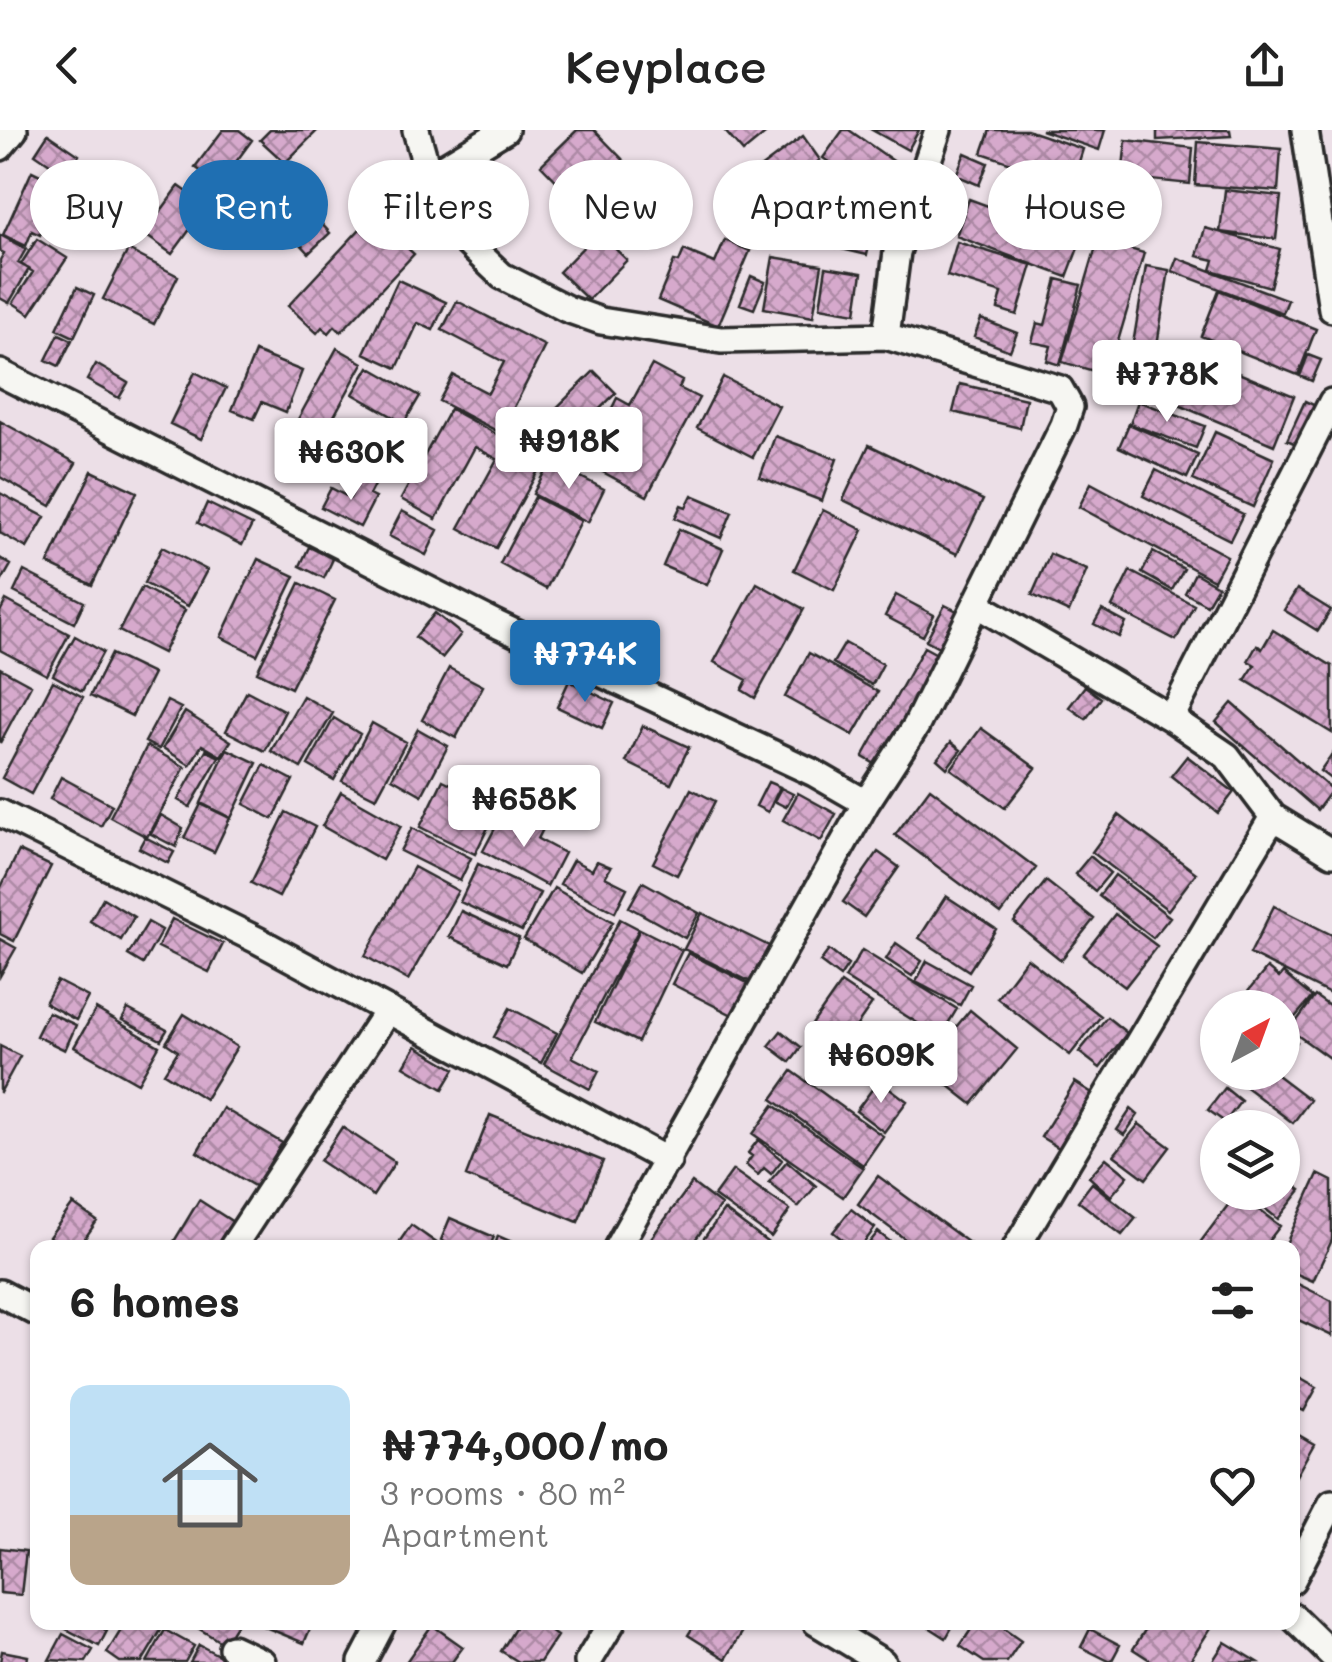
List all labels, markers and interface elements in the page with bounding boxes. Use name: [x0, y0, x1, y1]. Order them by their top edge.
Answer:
text: Keyplace: [565, 36, 767, 94]
icon: back: [40, 38, 95, 93]
icon: share: [1237, 38, 1292, 93]
chip: Buy: [30, 160, 159, 250]
chip: Rent: [179, 160, 328, 250]
chip: Filters: [348, 160, 529, 250]
chip: New: [549, 160, 693, 250]
chip: Apartment: [713, 160, 968, 250]
chip: House: [988, 160, 1162, 250]
pin: ₦778K: [1097, 340, 1237, 425]
text: ₦778K: [1114, 351, 1220, 393]
pin: ₦918K: [499, 407, 639, 492]
pin: ₦630K: [281, 418, 421, 503]
text: ₦918K: [517, 418, 621, 460]
text: ₦630K: [297, 429, 406, 471]
pin: ₦774K: [515, 620, 655, 705]
text: ₦774K: [532, 631, 638, 673]
pin: ₦658K: [454, 765, 594, 850]
text: ₦658K: [470, 776, 578, 818]
north arrow: [1200, 990, 1300, 1090]
map controls: [1200, 990, 1300, 1210]
pin: ₦609K: [811, 1021, 951, 1106]
text: ₦609K: [826, 1032, 936, 1074]
button: layers: [1200, 1110, 1300, 1210]
text: 6 homes: [70, 1273, 240, 1328]
icon: filters: [1205, 1273, 1260, 1328]
text: ₦774,000/mo: [380, 1416, 669, 1471]
icon: home: [150, 1425, 270, 1545]
icon: heart: [1205, 1458, 1260, 1513]
text: 3 rooms · 80 m²: [380, 1471, 625, 1513]
text: Apartment: [380, 1513, 549, 1555]

